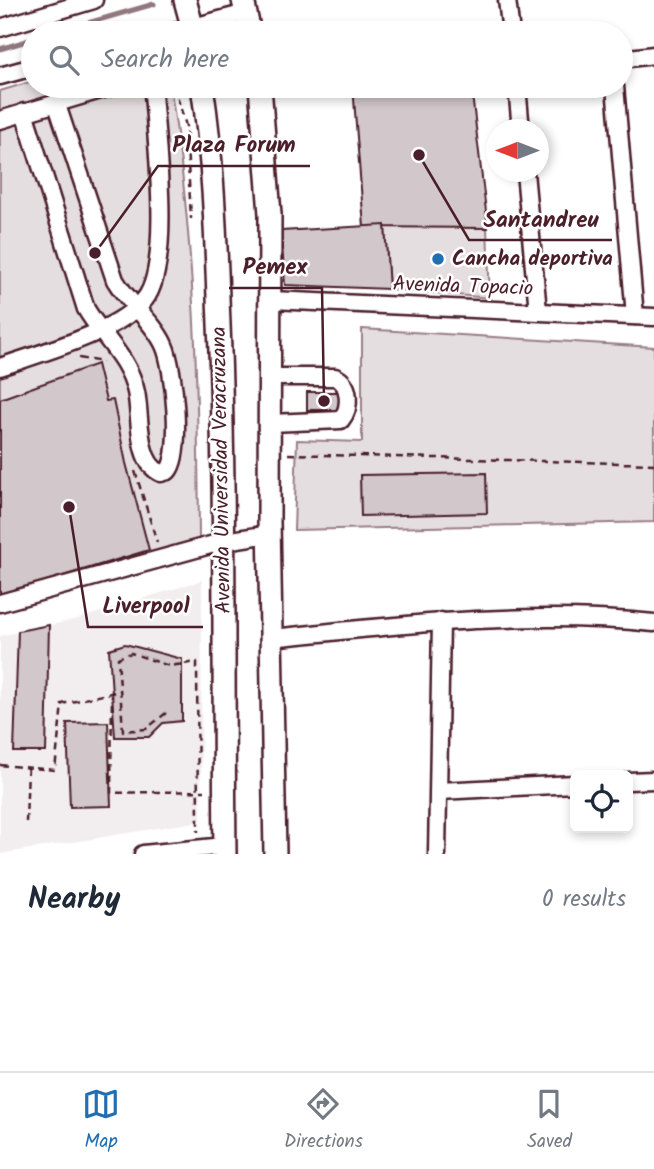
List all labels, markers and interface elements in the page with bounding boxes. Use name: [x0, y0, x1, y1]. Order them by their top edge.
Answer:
search box: [21, 21, 633, 98]
text: Search here: [101, 39, 229, 81]
icon: search: [45, 41, 83, 79]
north arrow: [486, 119, 549, 182]
callout: Plaza Forum: [158, 122, 310, 166]
text: Plaza Forum: [172, 128, 296, 164]
callout: Santandreu: [469, 196, 612, 240]
text: Santandreu: [483, 203, 599, 239]
place label: Cancha deportiva: [452, 243, 613, 276]
callout: Pemex: [229, 244, 322, 288]
text: Pemex: [243, 250, 308, 286]
marker: Cancha deportiva: [430, 251, 446, 267]
street label: Avenida Topacio: [392, 268, 534, 306]
street label: Avenida Universidad Veracruzana: [203, 326, 241, 614]
callout: Liverpool: [88, 583, 203, 627]
text: Liverpool: [102, 589, 191, 625]
map controls: [570, 770, 633, 833]
button: locate: [570, 770, 633, 833]
text: Nearby: [28, 876, 120, 924]
text: 0 results: [542, 882, 626, 918]
tab: Map: [82, 1085, 120, 1157]
tab: Directions: [284, 1085, 363, 1157]
tab: Saved: [527, 1085, 572, 1157]

